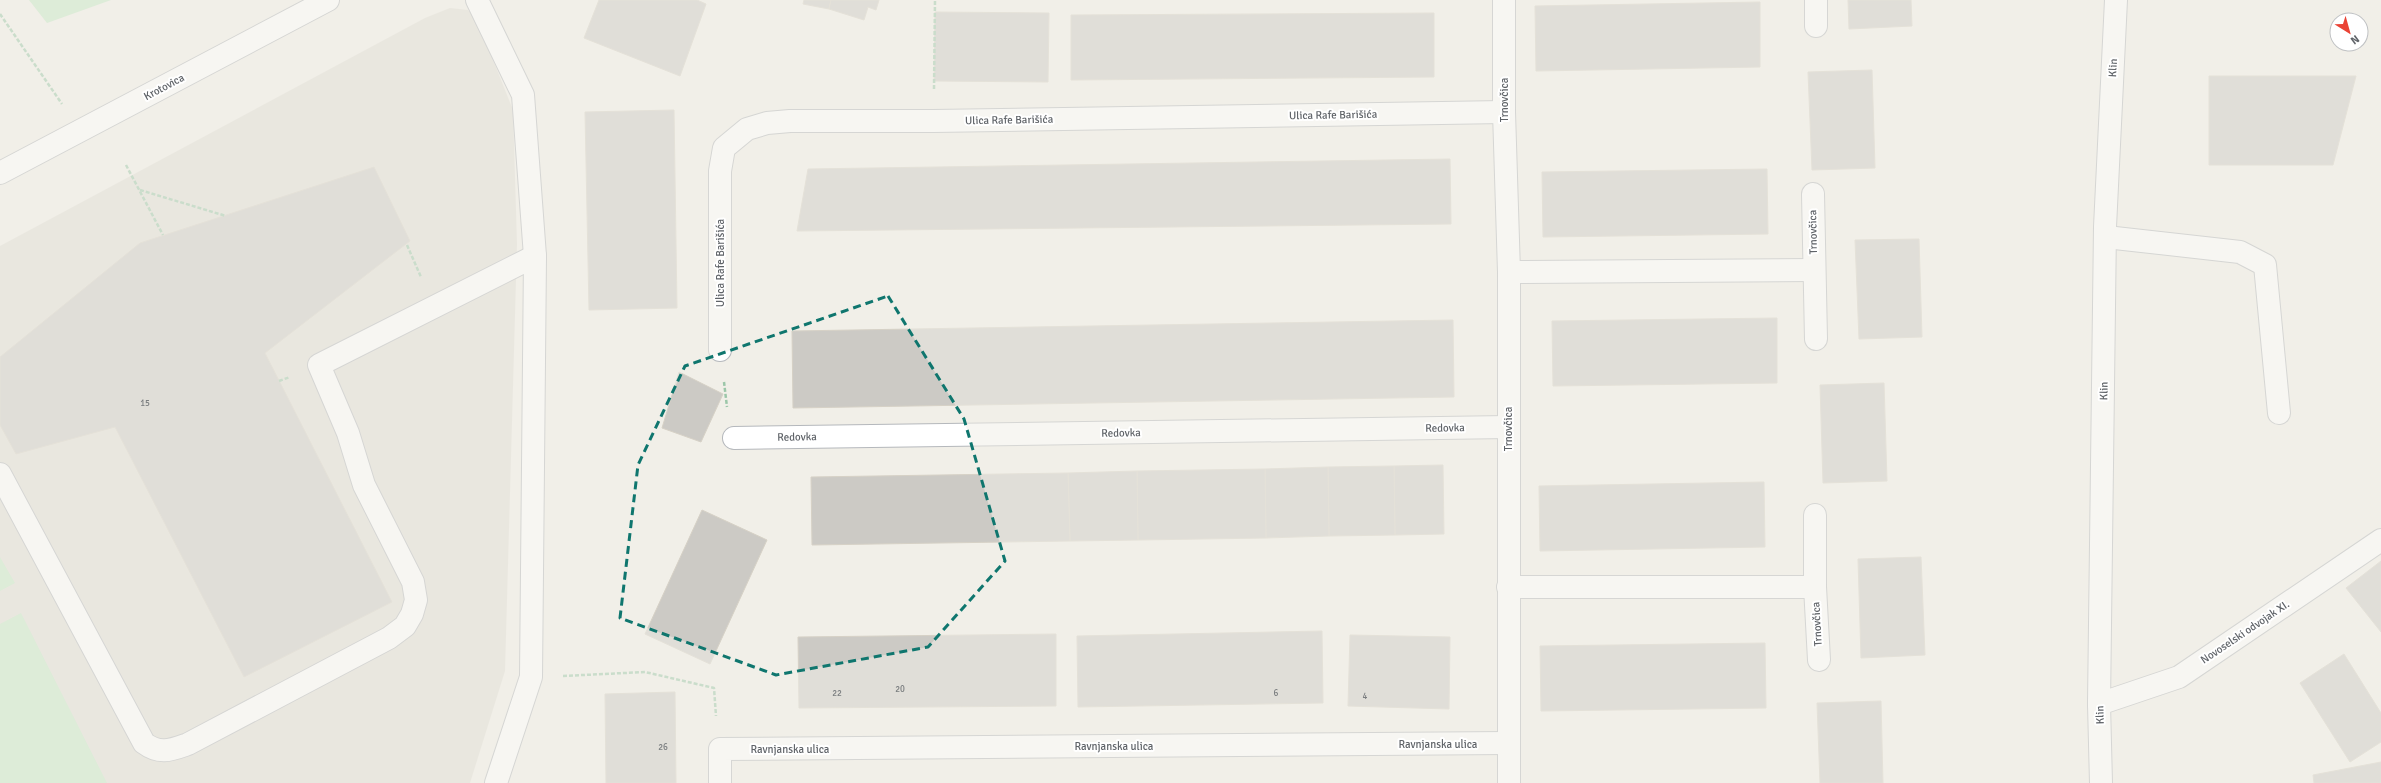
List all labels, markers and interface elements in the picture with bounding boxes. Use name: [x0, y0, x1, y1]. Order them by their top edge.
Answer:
north arrow: [2329, 12, 2369, 52]
text: N: [2348, 32, 2362, 47]
street label: Klin: [2106, 58, 2120, 78]
street label: Krotovica: [142, 71, 187, 103]
street label: Trnovčica: [1498, 77, 1511, 122]
street label: Ulica Rafe Barišića: [1289, 108, 1378, 122]
street label: Ulica Rafe Barišića: [965, 113, 1054, 127]
street label: Trnovčica: [1806, 209, 1820, 254]
street label: Ulica Rafe Barišića: [714, 218, 727, 307]
street label: Klin: [2097, 382, 2111, 400]
house number: 15: [140, 398, 150, 409]
street label: Trnovčica: [1502, 406, 1515, 451]
street label: Redovka: [1425, 421, 1465, 435]
street label: Redovka: [1101, 426, 1141, 440]
street label: Redovka: [777, 430, 817, 444]
street label: Novoselski odvojak XI.: [2198, 597, 2292, 667]
street label: Trnovčica: [1809, 601, 1825, 647]
house number: 20: [895, 684, 905, 695]
house number: 22: [832, 688, 842, 699]
house number: 6: [1274, 688, 1279, 699]
house number: 4: [1363, 691, 1368, 702]
street label: Klin: [2093, 706, 2107, 724]
street label: Ravnjanska ulica: [1399, 738, 1478, 751]
street label: Ravnjanska ulica: [1075, 740, 1154, 753]
house number: 26: [658, 742, 668, 753]
street label: Ravnjanska ulica: [751, 743, 830, 756]

